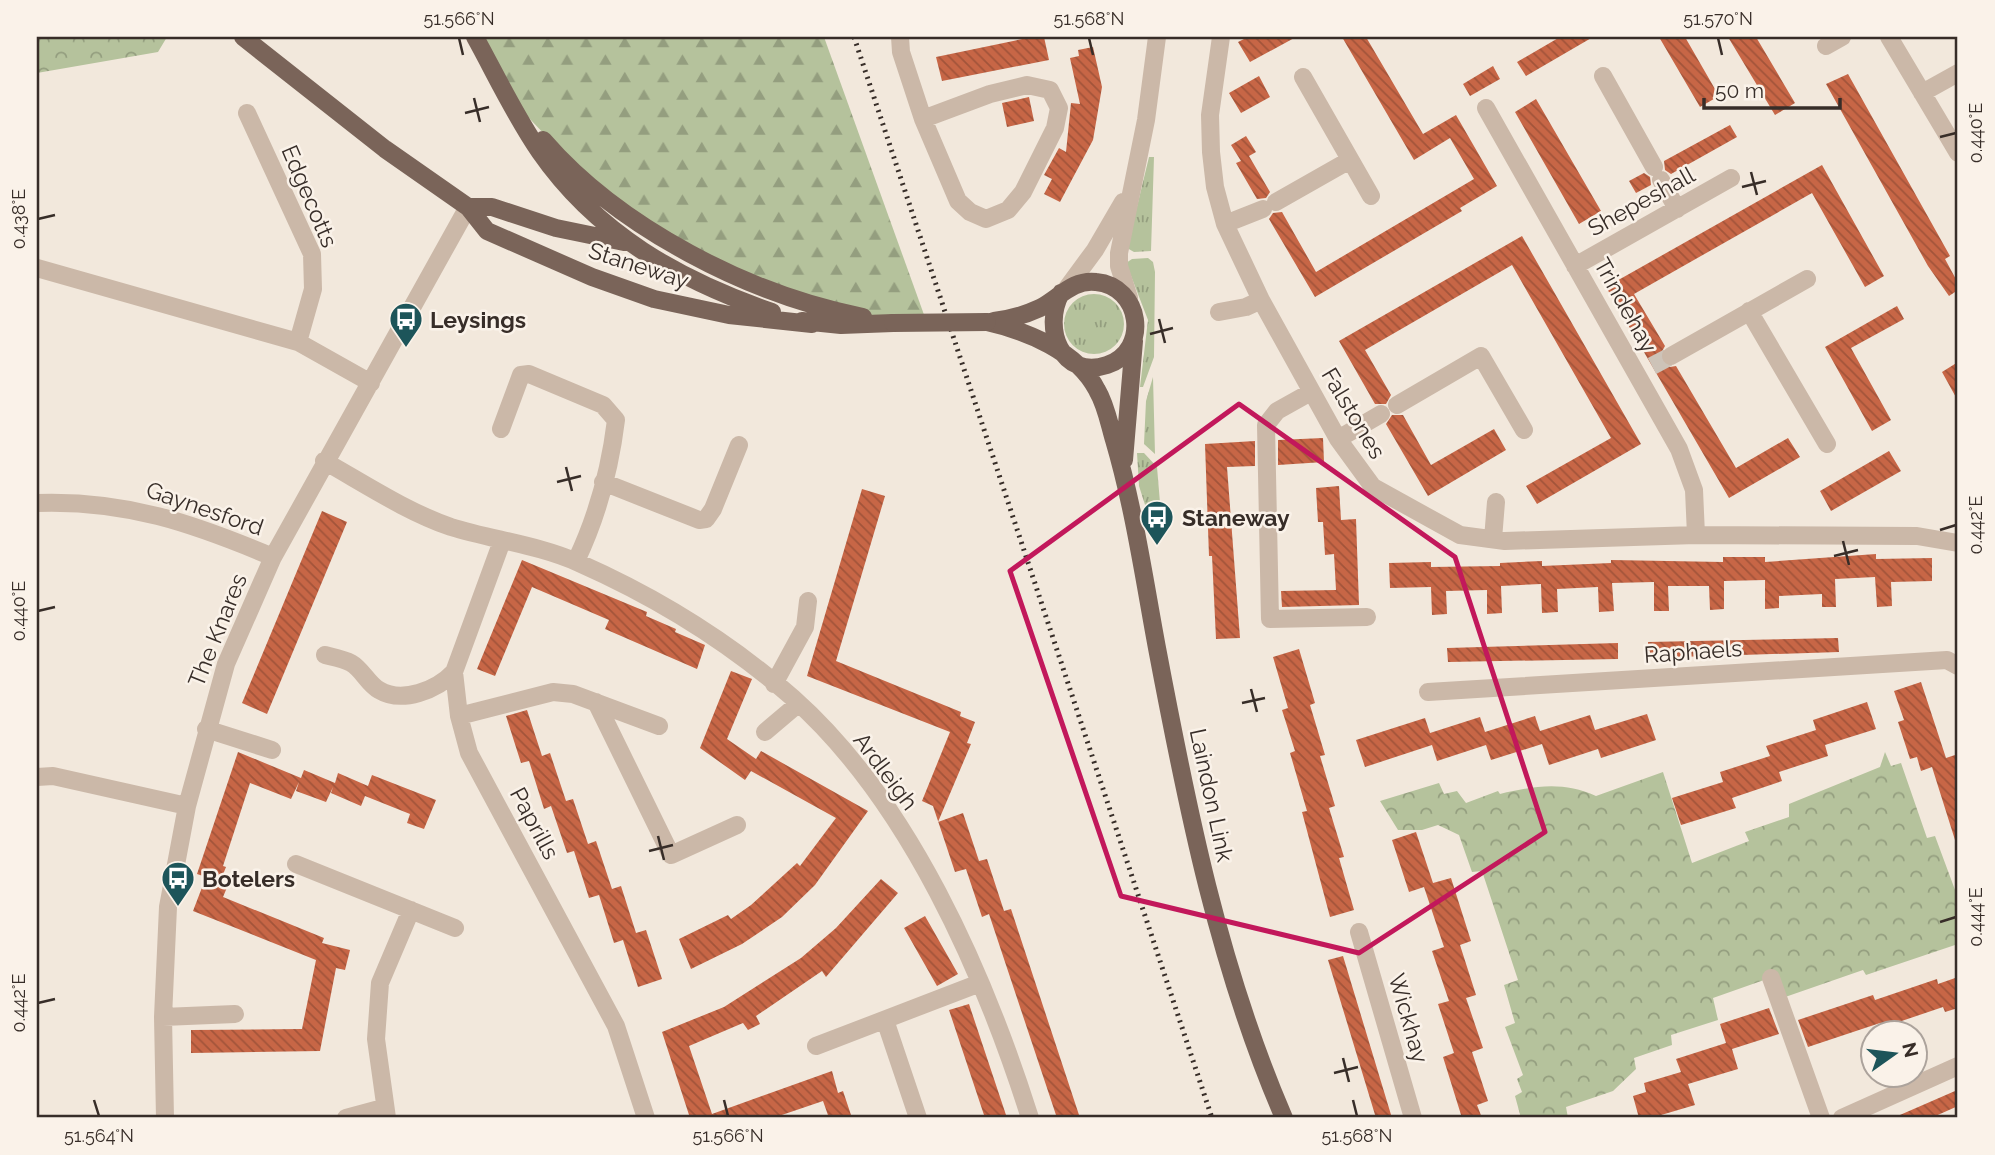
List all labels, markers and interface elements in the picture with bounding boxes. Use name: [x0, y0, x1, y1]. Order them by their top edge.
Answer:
text: 51.566°N: [423, 8, 495, 29]
text: 51.568°N: [1054, 8, 1124, 29]
text: 51.570°N: [1683, 8, 1753, 29]
scale bar: [1704, 66, 1841, 110]
text: 50 m: [1715, 78, 1764, 103]
text: 0.440°E: [1965, 103, 1986, 163]
street label: Edgecotts: [276, 141, 344, 251]
street label: Shepeshall: [1583, 160, 1700, 241]
text: 0.438°E: [8, 189, 29, 249]
street label: Staneway: [586, 236, 692, 294]
street label: Trindehay: [1589, 253, 1663, 357]
bus stop icon: Leysings: [387, 300, 425, 349]
place label: Leysings: [430, 306, 526, 333]
street label: Falstones: [1316, 363, 1392, 463]
street label: Gaynesford: [143, 475, 267, 541]
text: 0.442°E: [1965, 495, 1986, 554]
bus stop icon: Staneway: [1138, 498, 1176, 547]
place label: Staneway: [1182, 504, 1290, 531]
street label: The Knares: [182, 569, 252, 691]
text: 0.440°E: [8, 581, 29, 641]
street label: Raphaels: [1643, 634, 1743, 668]
street label: Laindon Link: [1185, 726, 1239, 864]
street label: Ardleigh: [848, 727, 924, 815]
street label: Paprills: [505, 782, 565, 864]
bus stop icon: Botelers: [159, 859, 197, 908]
place label: Botelers: [202, 865, 295, 892]
text: 0.444°E: [1965, 887, 1986, 947]
street label: Wickhay: [1383, 970, 1435, 1066]
text: 0.442°E: [8, 973, 29, 1032]
north arrow: [1858, 1018, 1928, 1088]
text: N: [1898, 1040, 1923, 1060]
text: 51.564°N: [64, 1125, 134, 1146]
text: 51.566°N: [692, 1125, 764, 1146]
text: 51.568°N: [1322, 1125, 1392, 1146]

